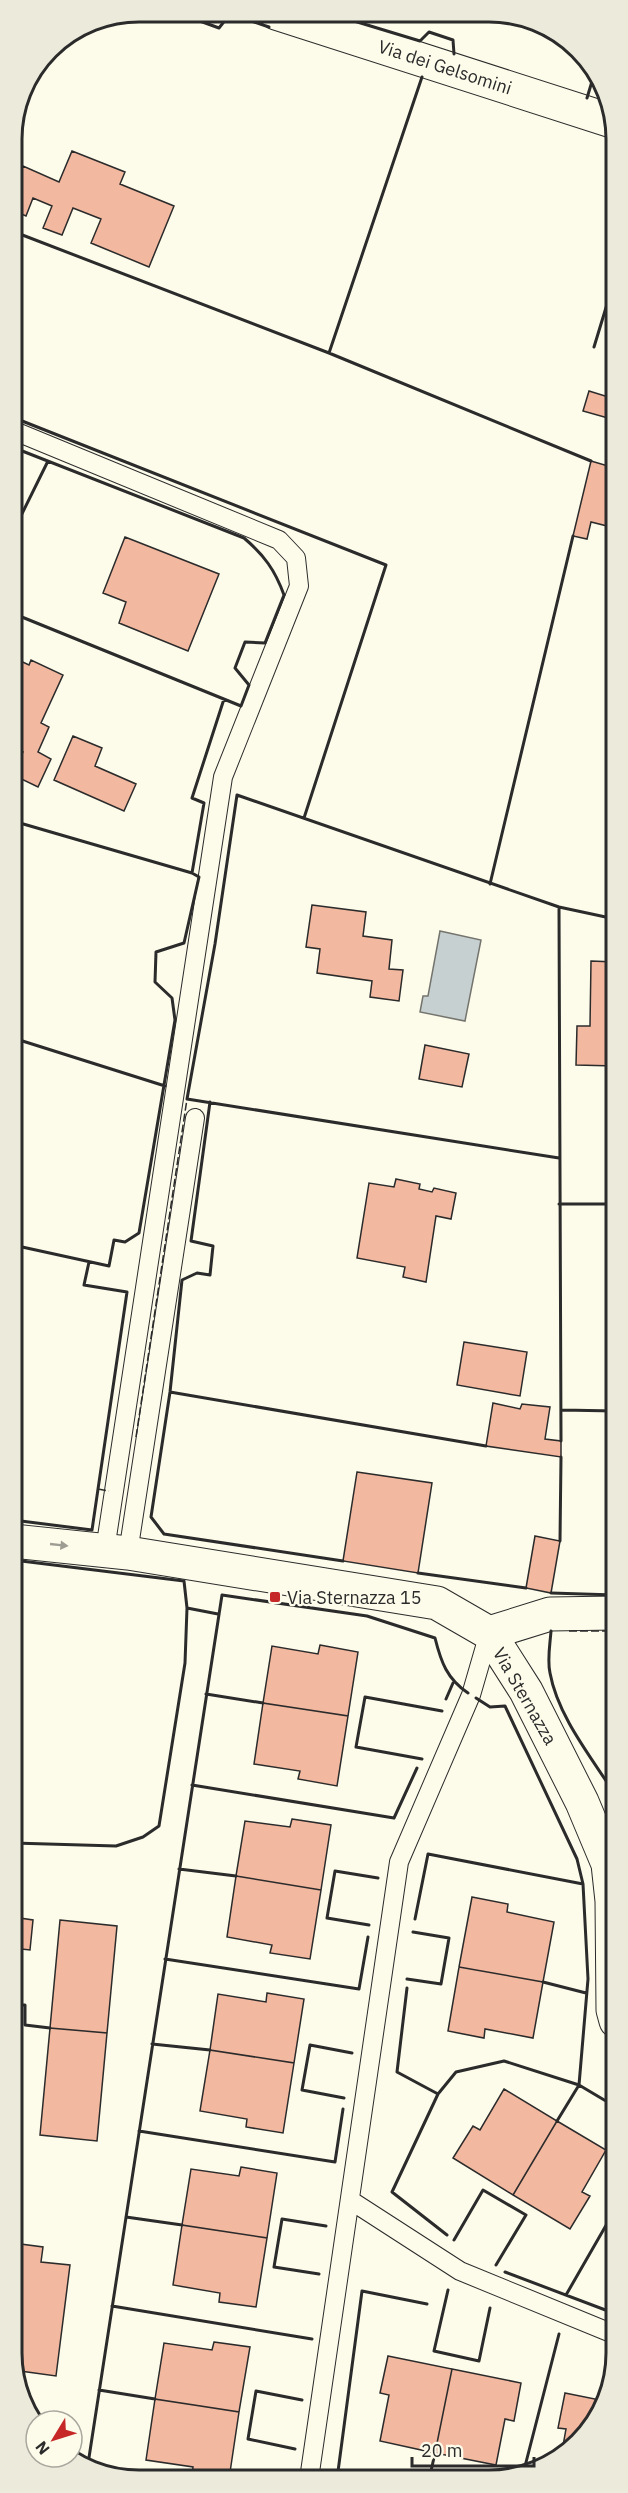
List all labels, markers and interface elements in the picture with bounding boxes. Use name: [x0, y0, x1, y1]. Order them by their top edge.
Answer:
street label: Via dei Gelsomini: [375, 35, 515, 99]
one-way arrow: [49, 1541, 68, 1550]
place label: Via Sternazza 15: [287, 1586, 422, 1609]
marker: Via Sternazza 15: [268, 1590, 282, 1604]
street label: Via Sternazza: [488, 1643, 562, 1749]
north arrow: [24, 2409, 84, 2469]
scale bar: [412, 2430, 534, 2468]
text: N: [31, 2438, 54, 2459]
text: 20 m: [421, 2439, 463, 2462]

